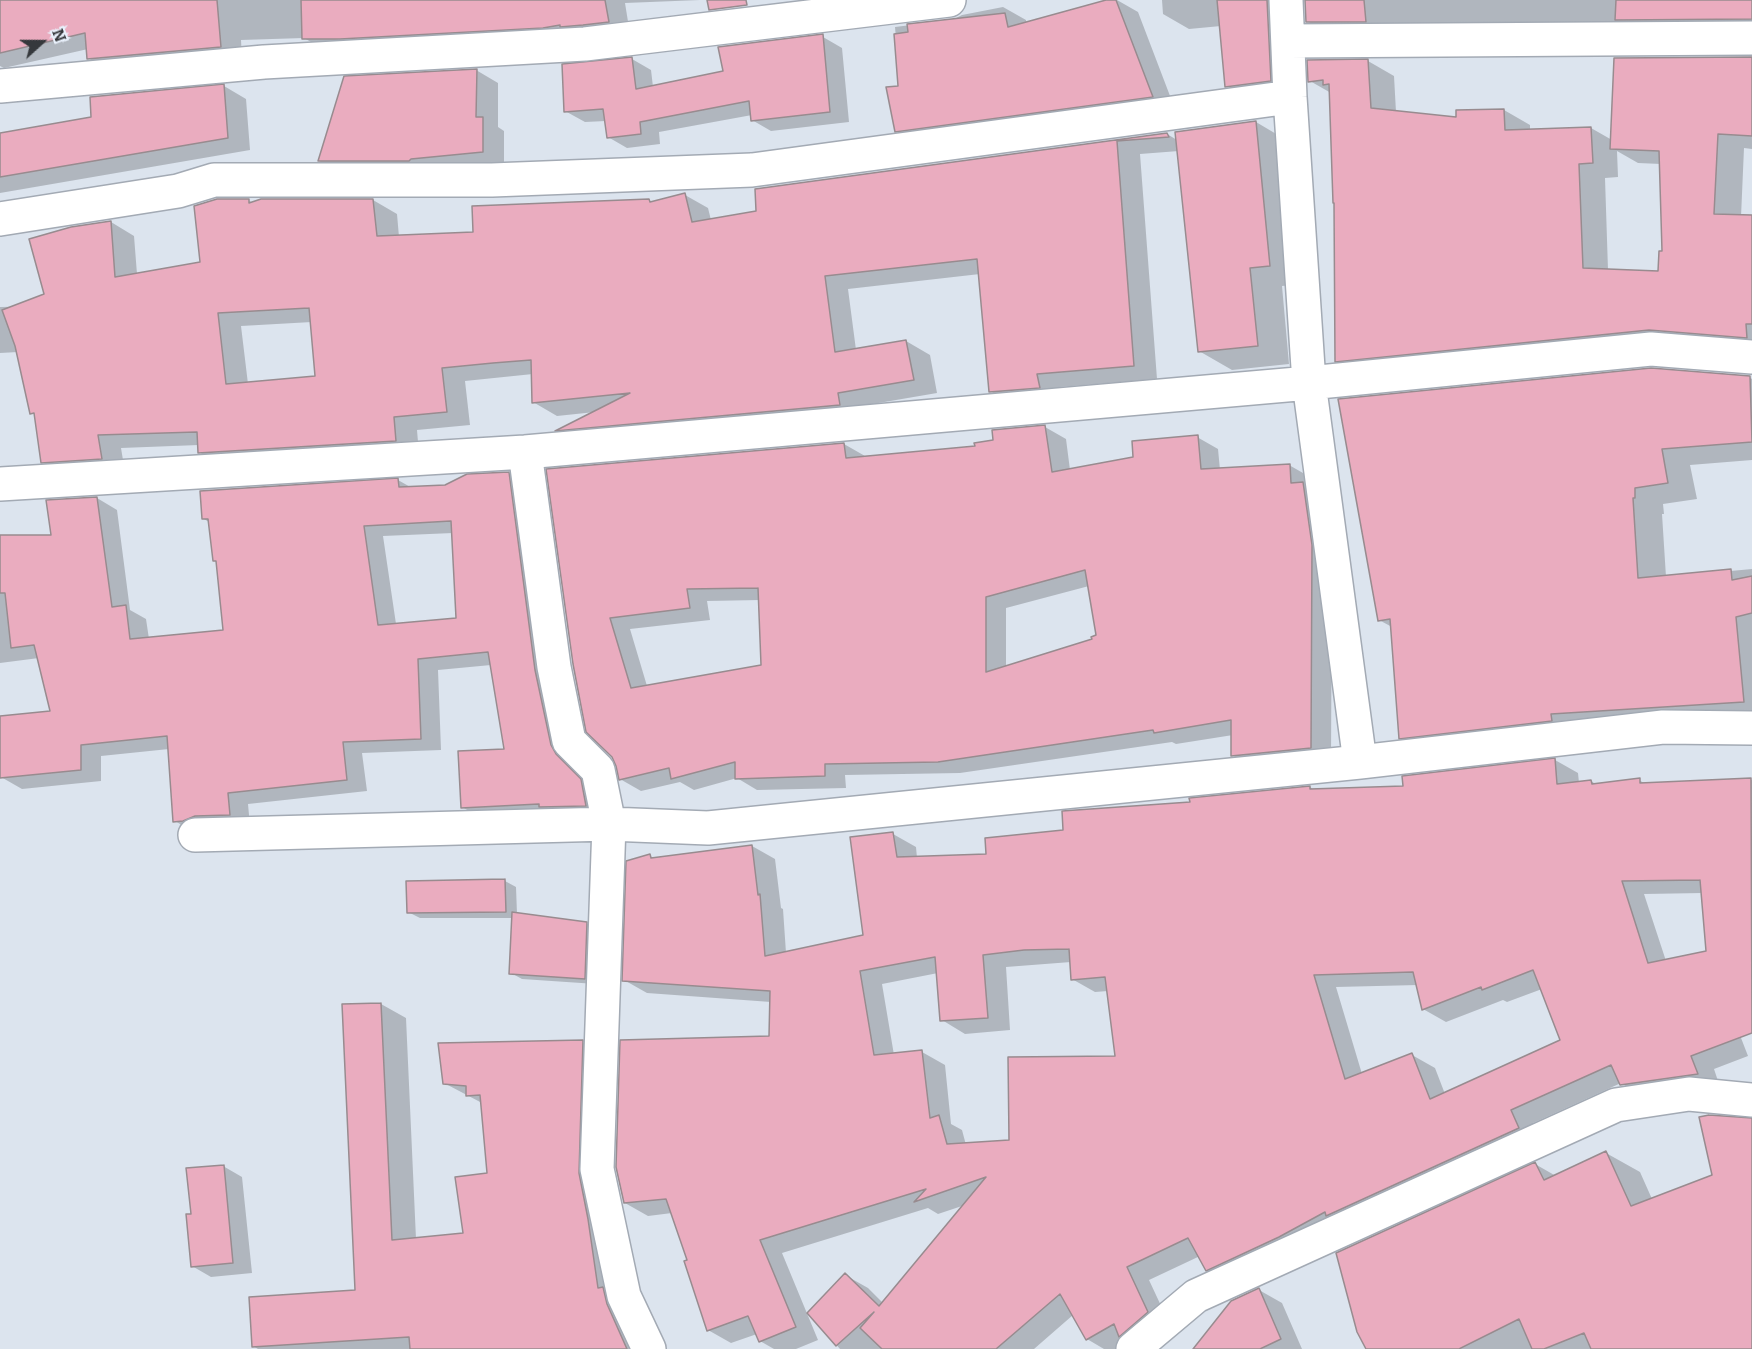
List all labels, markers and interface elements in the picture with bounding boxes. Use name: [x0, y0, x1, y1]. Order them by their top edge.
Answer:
north arrow: [12, 12, 72, 72]
text: N: [48, 26, 70, 45]

